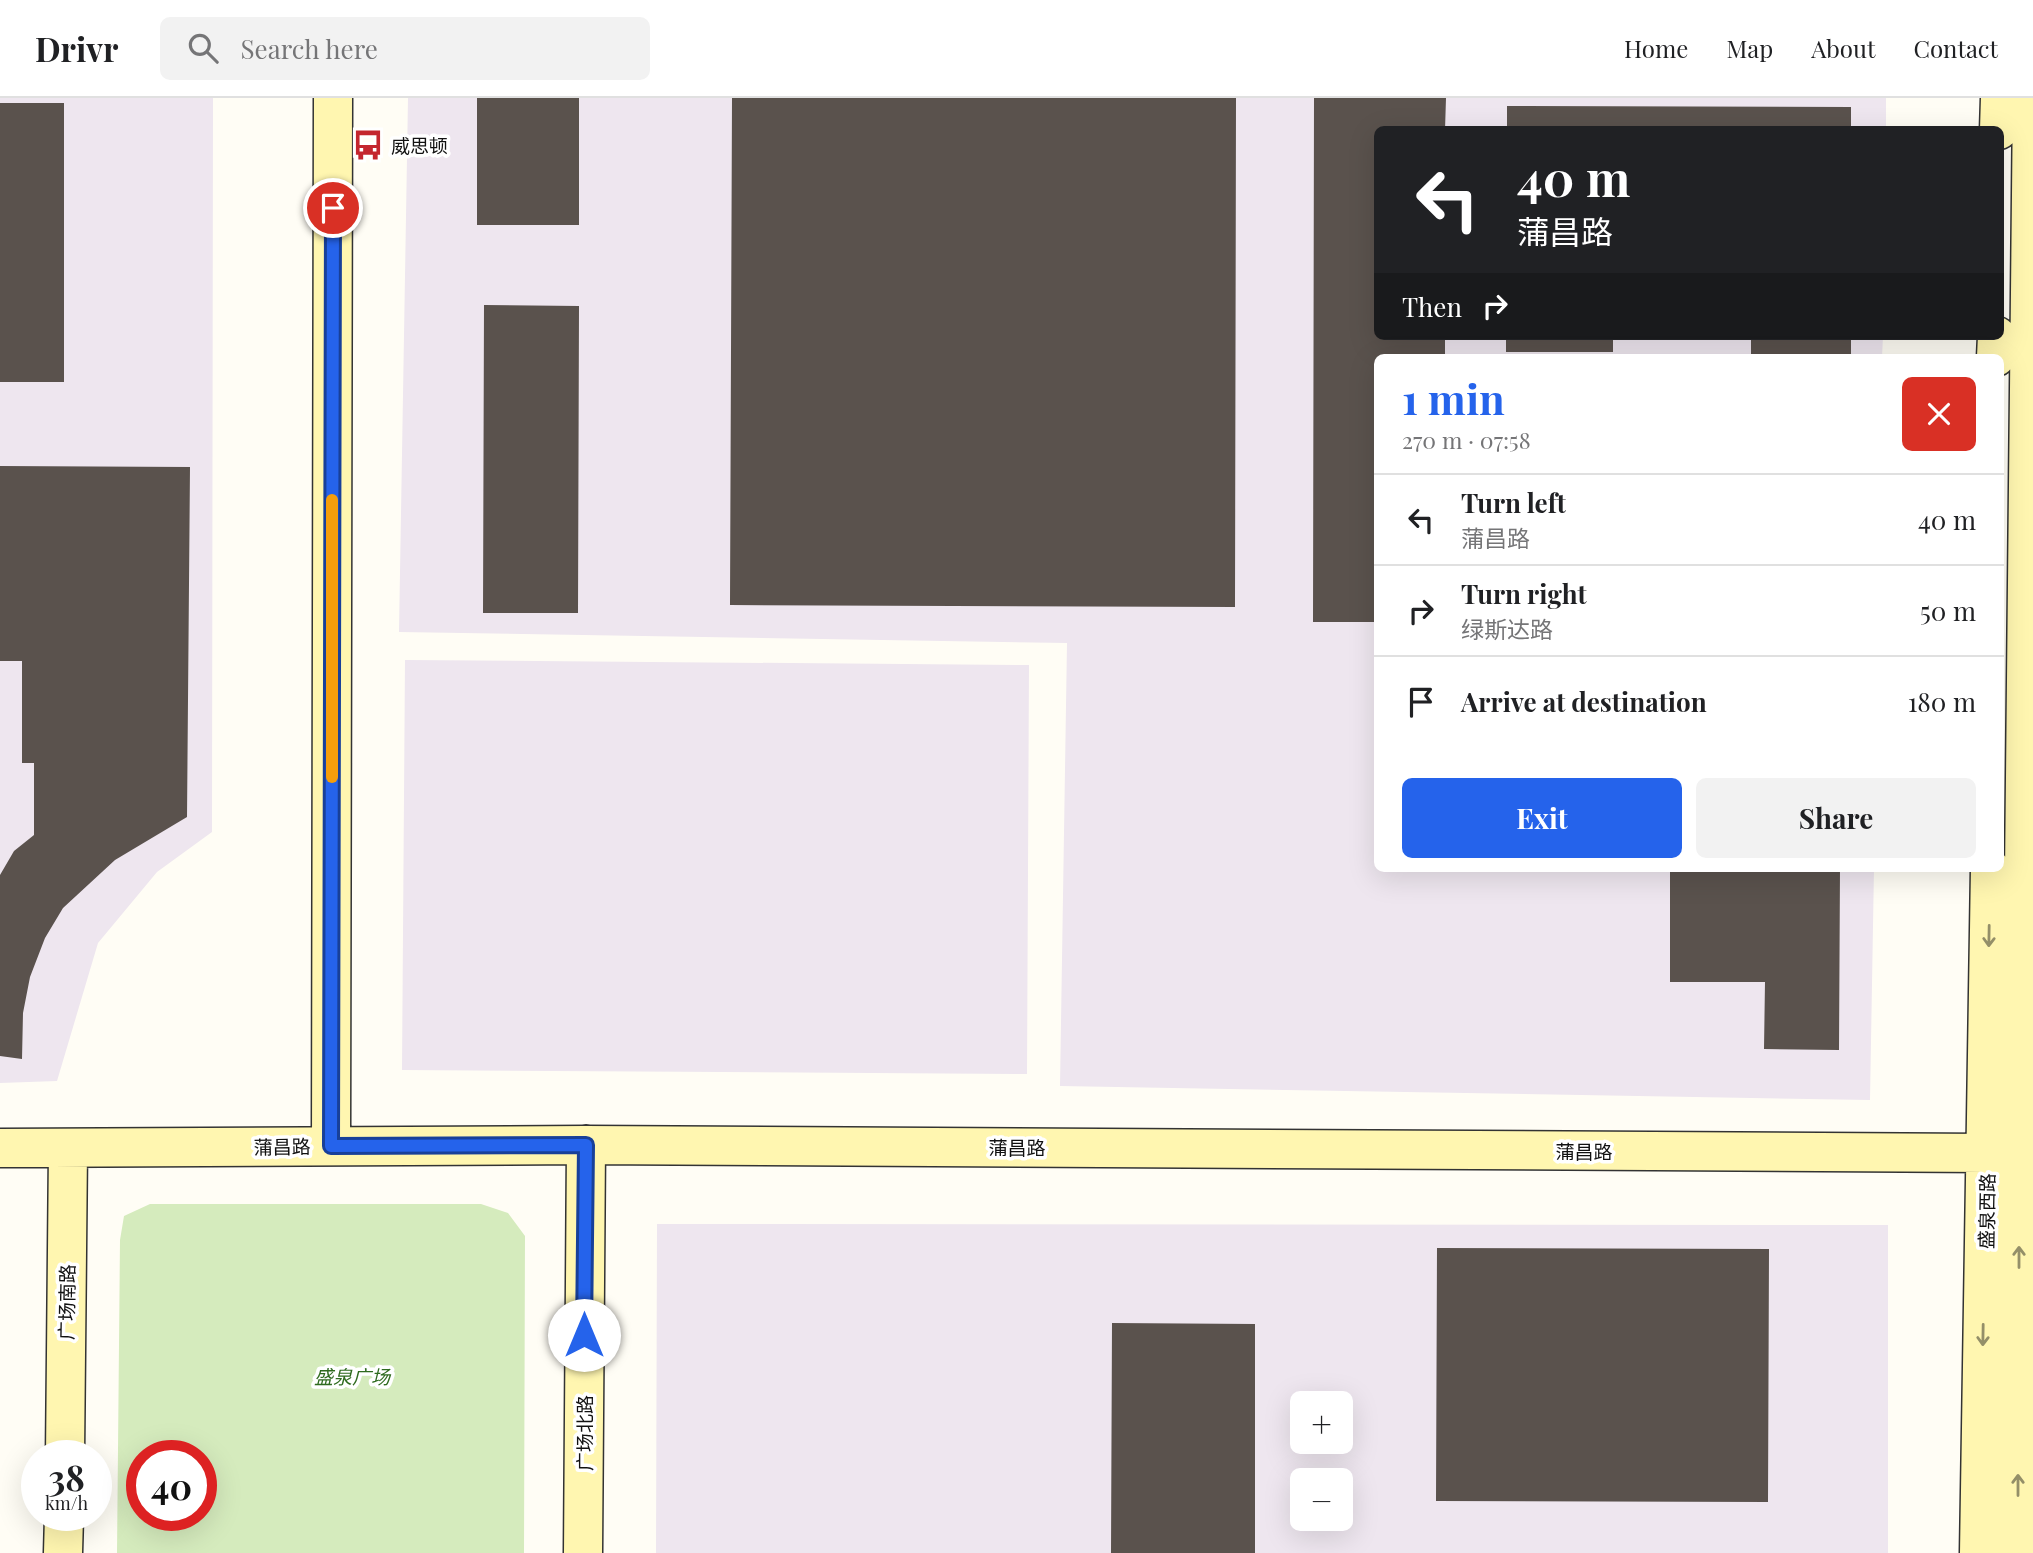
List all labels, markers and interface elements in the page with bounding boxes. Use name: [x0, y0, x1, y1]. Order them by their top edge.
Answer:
search box: [160, 17, 650, 80]
text: Drivr: [35, 26, 118, 70]
icon: search: [184, 29, 222, 67]
text: Search here: [240, 31, 378, 66]
text: Home: [1624, 32, 1688, 64]
text: Map: [1726, 32, 1773, 64]
text: About: [1811, 32, 1875, 64]
text: Contact: [1913, 32, 1998, 64]
bus stop icon: 威思顿: [351, 128, 385, 162]
place label: 威思顿: [391, 132, 448, 158]
text: 40 m: [1517, 144, 1630, 209]
icon: left: [1402, 154, 1493, 245]
pin: [303, 178, 363, 238]
icon: arrive: [314, 189, 352, 227]
text: 蒲昌路: [1517, 209, 1613, 252]
icon: right: [1476, 287, 1514, 325]
text: Then: [1402, 289, 1462, 324]
text: 1 min: [1402, 370, 1505, 426]
button: close: [1902, 377, 1976, 451]
text: 270 m · 07:58: [1402, 424, 1531, 455]
text: Turn left: [1461, 485, 1566, 520]
icon: left: [1402, 501, 1440, 539]
text: 40 m: [1918, 502, 1976, 537]
text: 蒲昌路: [1461, 522, 1530, 553]
text: Turn right: [1461, 576, 1587, 611]
icon: right: [1402, 592, 1440, 630]
text: 50 m: [1920, 593, 1976, 628]
text: 绿斯达路: [1461, 613, 1553, 644]
icon: arrive: [1402, 683, 1440, 721]
text: Arrive at destination: [1461, 684, 1707, 719]
text: 180 m: [1908, 684, 1976, 719]
button: Exit: [1402, 778, 1682, 858]
button: Share: [1696, 778, 1976, 858]
one-way arrow: [1982, 924, 1996, 947]
street label: 蒲昌路: [253, 1133, 311, 1159]
street label: 蒲昌路: [988, 1134, 1046, 1160]
street label: 蒲昌路: [1555, 1138, 1613, 1164]
street label: 盛泉西路: [1972, 1173, 2000, 1249]
one-way arrow: [2012, 1246, 2026, 1269]
street label: 广场南路: [52, 1264, 80, 1340]
position arrow: [547, 1298, 621, 1372]
one-way arrow: [1977, 1323, 1990, 1346]
park label: 盛泉广场: [314, 1363, 392, 1389]
map controls: [1290, 1391, 1353, 1531]
button: +: [1290, 1391, 1353, 1454]
street label: 广场北路: [571, 1395, 597, 1471]
speed limit sign: 40: [126, 1440, 217, 1531]
text: 38: [48, 1453, 85, 1500]
button: −: [1290, 1468, 1353, 1531]
one-way arrow: [2011, 1474, 2024, 1497]
text: km/h: [45, 1491, 88, 1515]

